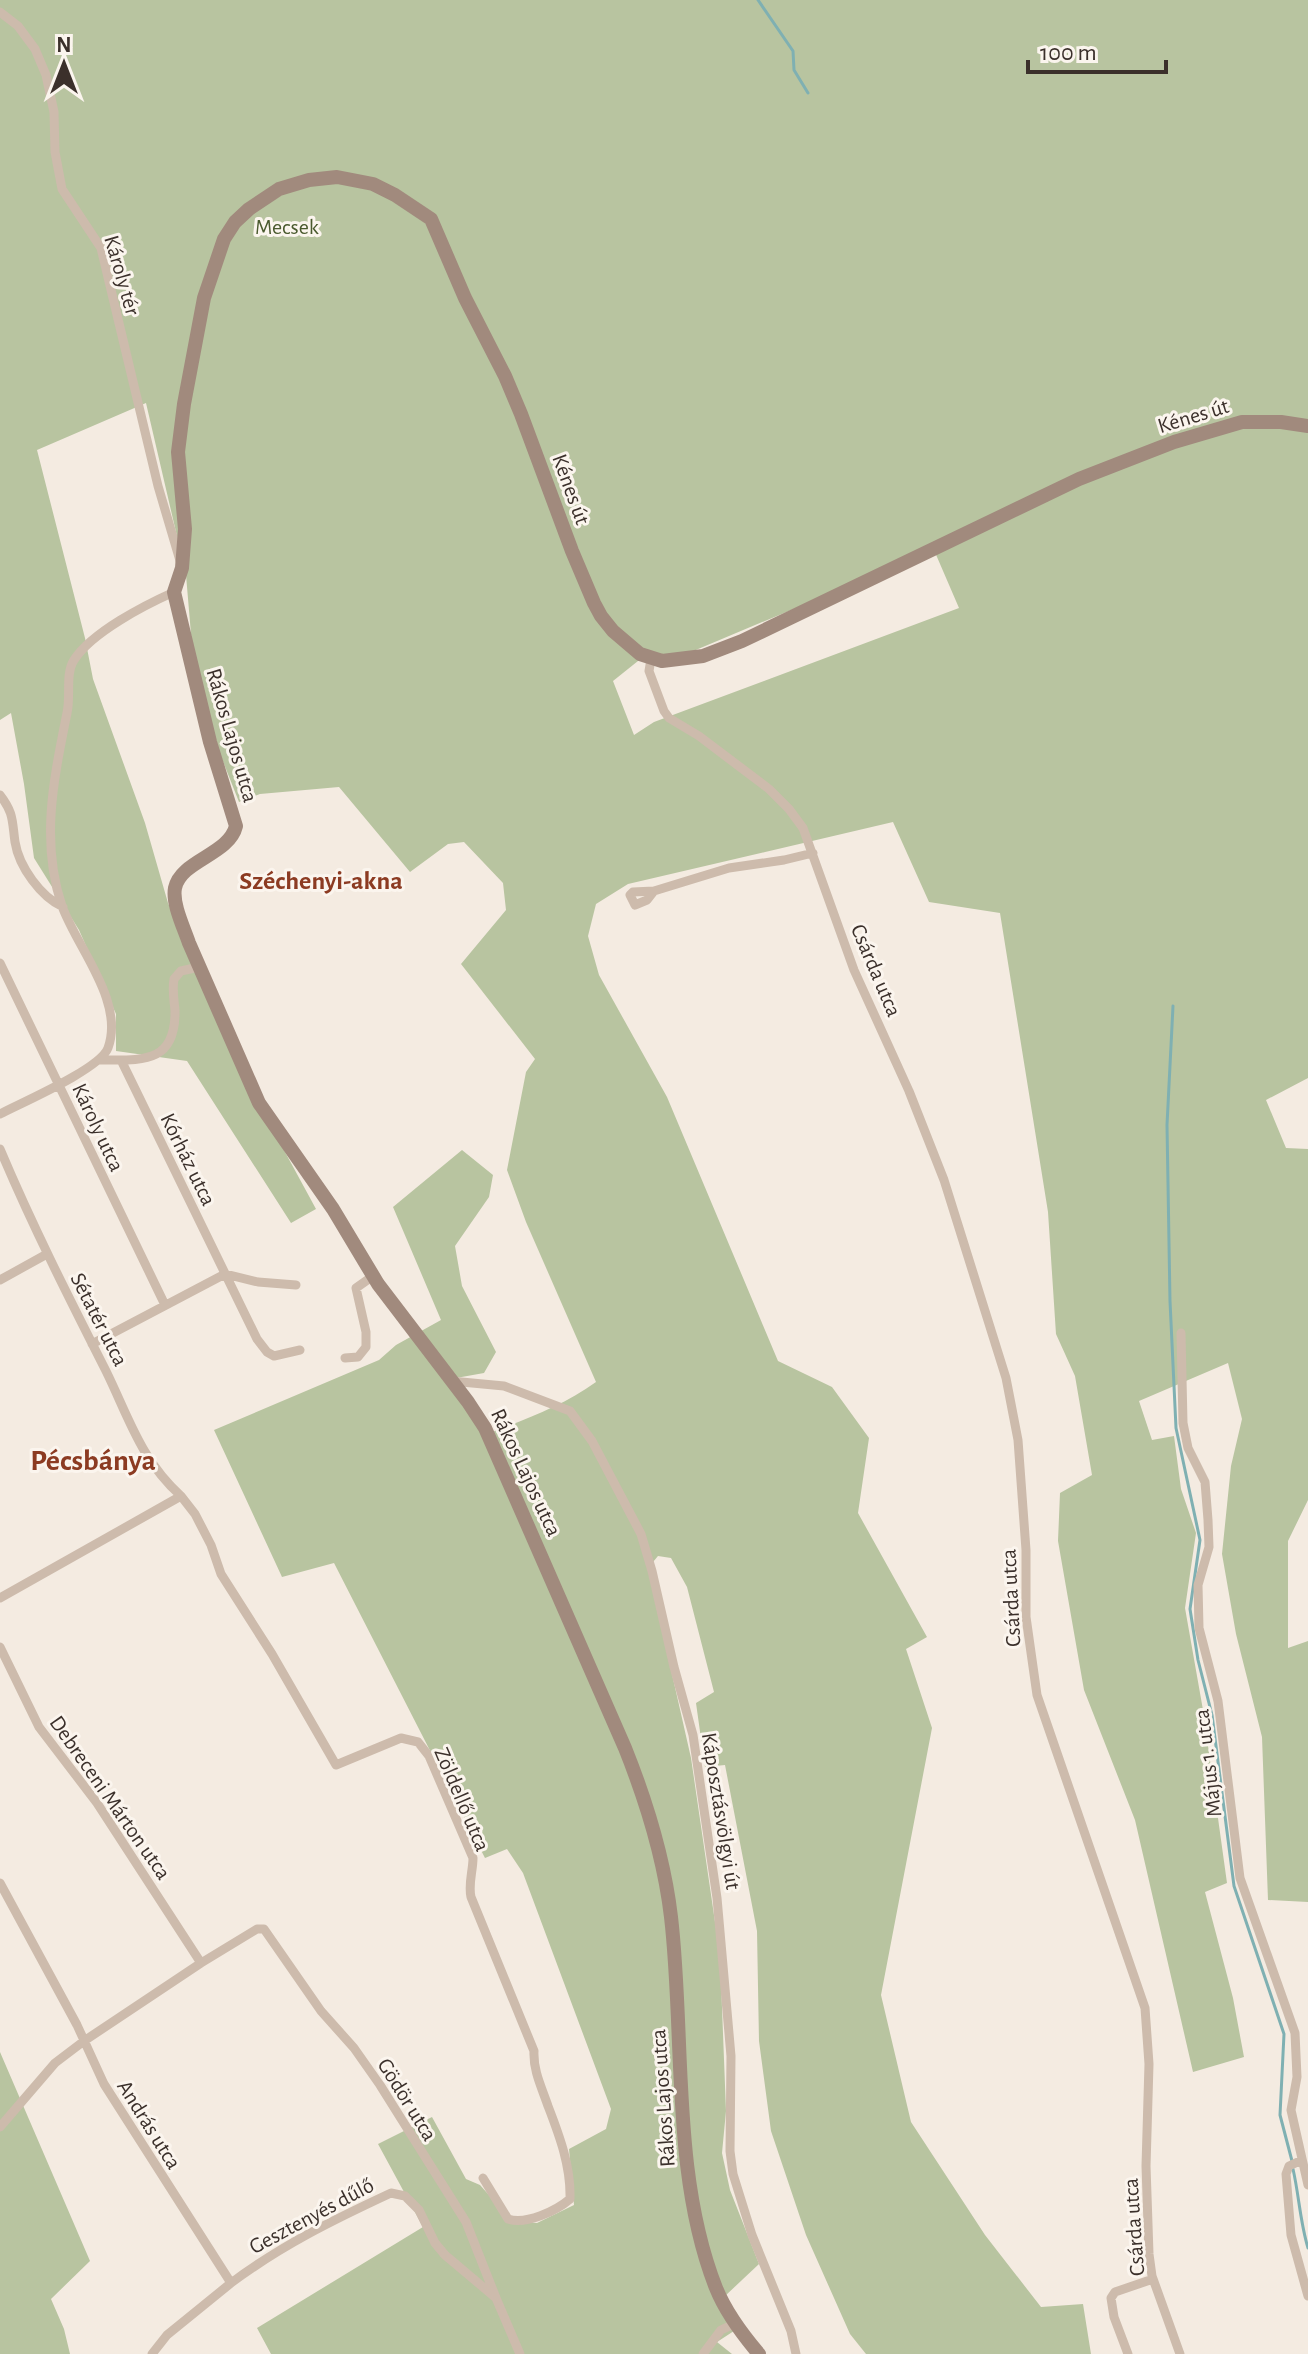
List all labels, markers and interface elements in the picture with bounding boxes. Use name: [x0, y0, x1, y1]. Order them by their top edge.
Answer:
north arrow: [24, 24, 104, 104]
scale bar: [1028, 24, 1166, 74]
text: N: [56, 34, 72, 56]
text: 100 m: [1040, 41, 1097, 65]
park label: Mecsek: [255, 216, 319, 238]
street label: Károly tér: [100, 233, 144, 318]
street label: Kénes út: [1155, 395, 1232, 437]
street label: Kénes út: [548, 451, 594, 527]
street label: Rákos Lajos utca: [202, 666, 262, 805]
district label: Széchenyi-akna: [239, 868, 403, 894]
street label: Csárda utca: [847, 921, 905, 1020]
street label: Károly utca: [68, 1080, 128, 1175]
street label: Kórház utca: [156, 1110, 220, 1209]
street label: Sétatér utca: [66, 1269, 132, 1370]
street label: Rákos Lajos utca: [487, 1405, 565, 1540]
district label: Pécsbánya: [30, 1446, 156, 1476]
street label: Csárda utca: [997, 1548, 1025, 1648]
street label: Május 1. utca: [1190, 1708, 1226, 1818]
street label: Debreceni Márton utca: [45, 1712, 175, 1884]
street label: Káposztásvölgyi út: [698, 1731, 744, 1891]
street label: Zöldellő utca: [430, 1744, 494, 1855]
street label: Rákos Lajos utca: [647, 2028, 679, 2168]
street label: Gödör utca: [373, 2054, 441, 2145]
street label: András utca: [113, 2076, 185, 2173]
street label: Gesztenyés dűlő: [245, 2174, 377, 2258]
street label: Csárda utca: [1120, 2177, 1148, 2277]

